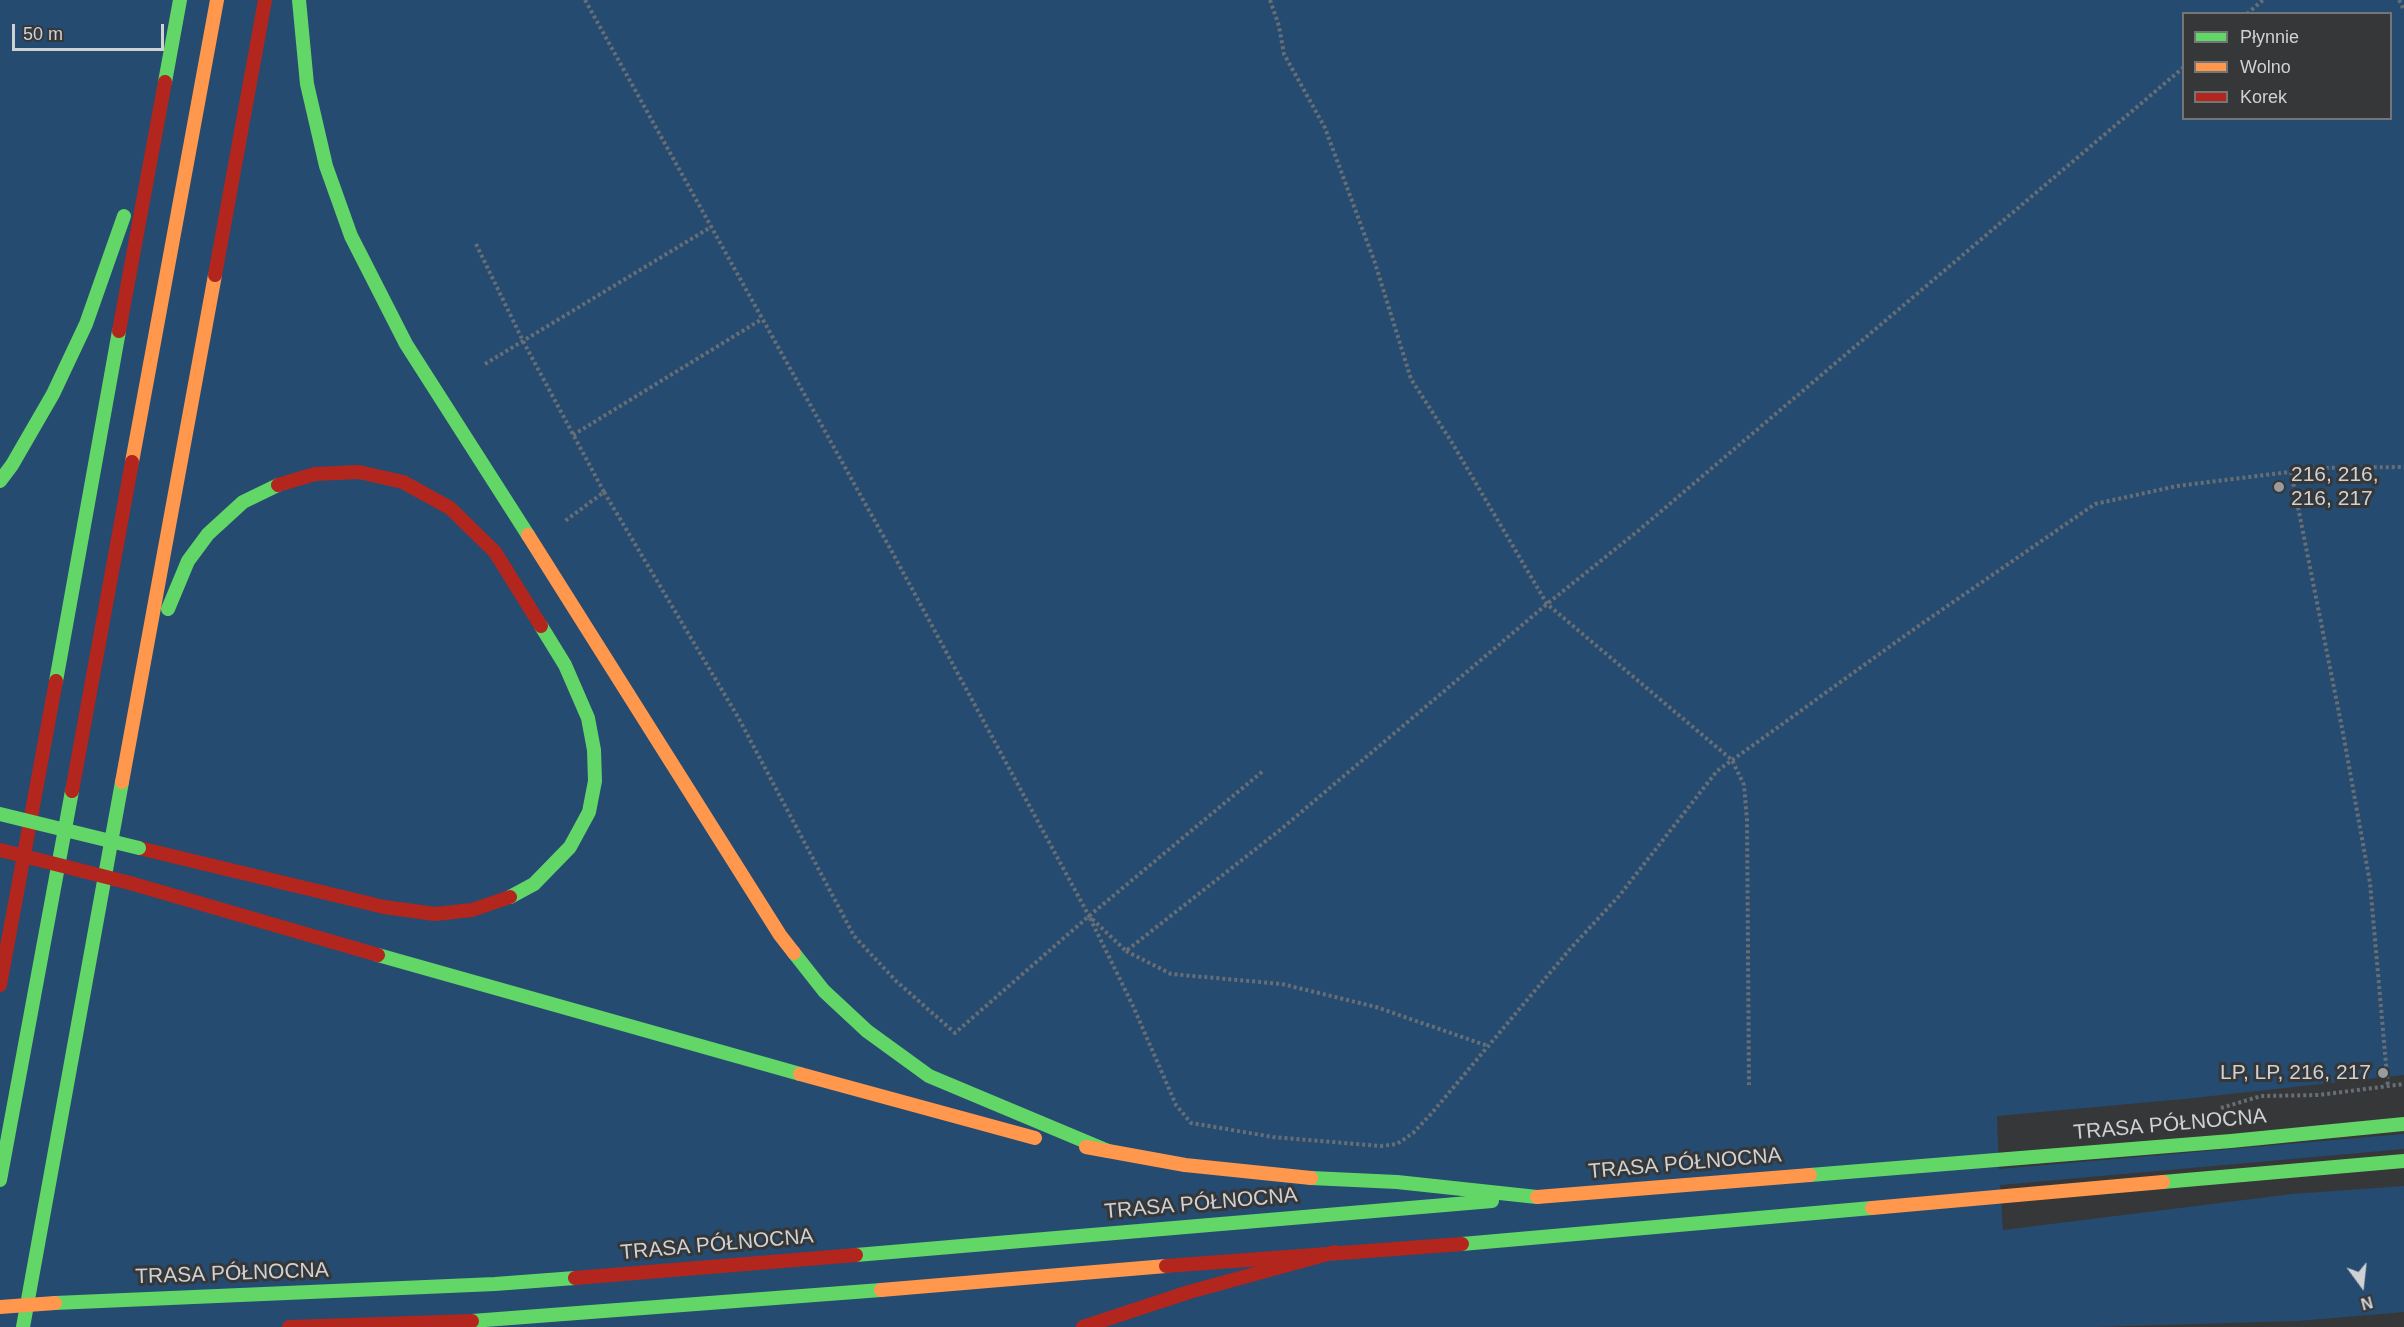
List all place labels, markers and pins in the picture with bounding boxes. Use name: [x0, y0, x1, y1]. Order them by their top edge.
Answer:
place label: 216, 216, 216, 217: [2291, 462, 2379, 512]
marker: 216, 216, 216, 217: [2272, 480, 2286, 494]
place label: LP, LP, 216, 217: [2220, 1060, 2371, 1086]
marker: LP, LP, 216, 217: [2376, 1066, 2390, 1080]

